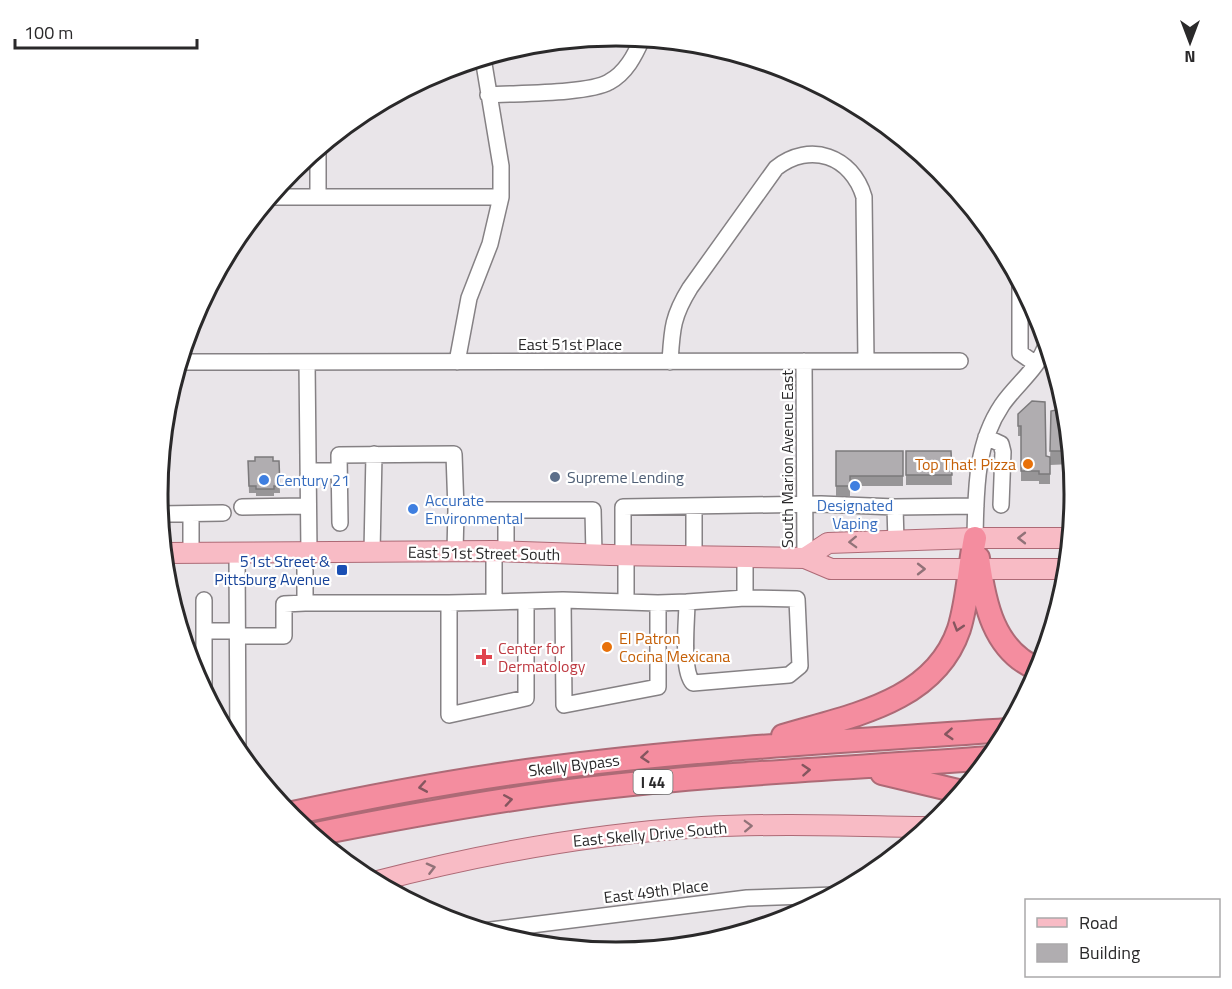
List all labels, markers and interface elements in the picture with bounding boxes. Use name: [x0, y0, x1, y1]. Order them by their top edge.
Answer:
scale bar: [15, 12, 196, 50]
north arrow: [1160, 12, 1220, 72]
text: 100 m: [24, 19, 73, 46]
text: N: [1184, 45, 1196, 69]
street label: East 51st Place: [518, 332, 622, 356]
street label: South Marion Avenue East: [775, 370, 799, 548]
place label: Top That! Pizza: [915, 452, 1016, 476]
marker: Top That! Pizza: [1021, 457, 1035, 471]
place label: Supreme Lending: [567, 465, 684, 489]
place label: Century 21: [276, 468, 350, 492]
marker: Supreme Lending: [548, 470, 562, 484]
marker: Century 21: [257, 473, 271, 487]
marker: Designated Vaping: [848, 479, 862, 493]
place label: Accurate Environmental: [425, 488, 523, 530]
place label: Designated Vaping: [817, 493, 893, 535]
marker: Accurate Environmental: [406, 502, 420, 516]
one-way arrow: [1018, 532, 1027, 544]
one-way arrow: [849, 536, 858, 549]
street label: East 51st Street South: [408, 540, 560, 566]
place label: 51st Street & Pittsburg Avenue: [214, 549, 330, 591]
marker: 51st Street & Pittsburg Avenue: [335, 563, 349, 577]
one-way arrow: [916, 563, 925, 575]
one-way arrow: [953, 621, 966, 632]
place label: El Patron Cocina Mexicana: [619, 626, 730, 668]
place label: Center for Dermatology: [498, 636, 586, 678]
marker: El Patron Cocina Mexicana: [600, 640, 614, 654]
marker: Center for Dermatology: [475, 648, 493, 666]
one-way arrow: [945, 727, 954, 740]
street label: Skelly Bypass: [527, 748, 621, 782]
one-way arrow: [641, 750, 650, 763]
one-way arrow: [802, 764, 811, 777]
road number: I 44: [634, 770, 672, 794]
one-way arrow: [418, 781, 427, 793]
one-way arrow: [503, 794, 513, 806]
street label: East Skelly Drive South: [572, 815, 728, 853]
one-way arrow: [744, 819, 753, 832]
one-way arrow: [425, 863, 435, 876]
street label: East 49th Place: [602, 873, 710, 909]
legend: [1025, 899, 1220, 977]
text: Road: [1079, 909, 1118, 936]
text: Building: [1079, 939, 1140, 966]

